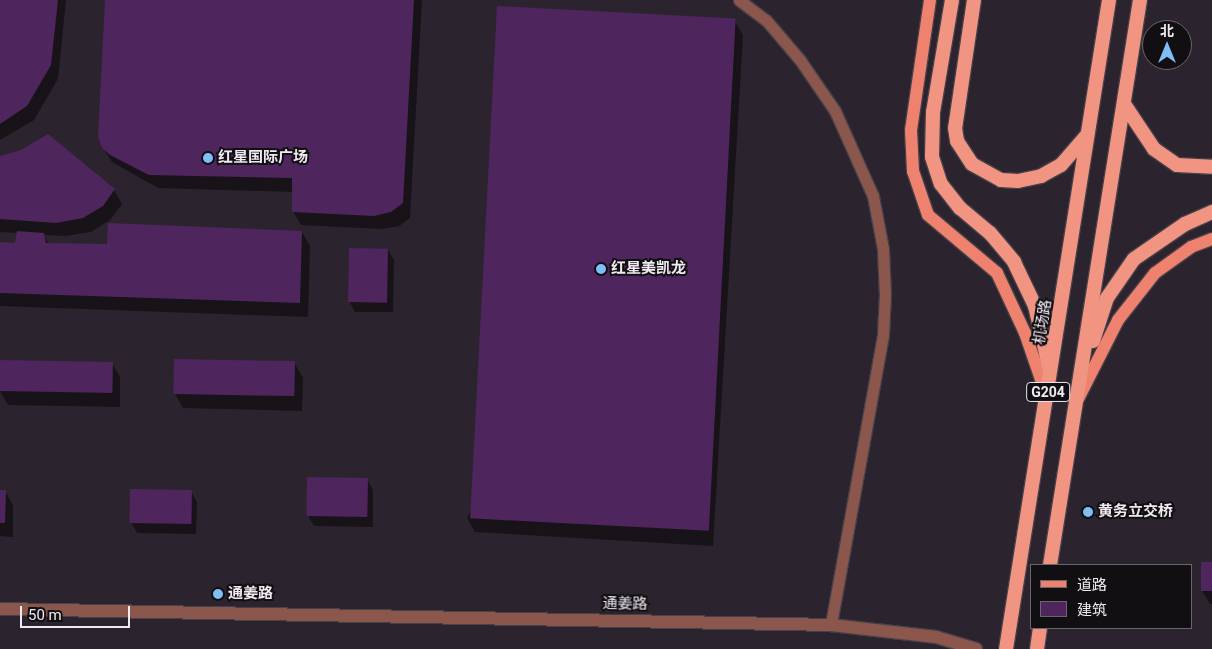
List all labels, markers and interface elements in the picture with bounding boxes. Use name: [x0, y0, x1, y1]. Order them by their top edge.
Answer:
north arrow: [1142, 20, 1192, 70]
text: 北: [1160, 23, 1174, 39]
place label: 红星国际广场: [218, 149, 308, 167]
marker: 红星国际广场: [202, 152, 214, 164]
place label: 红星美凯龙: [611, 260, 686, 278]
marker: 红星美凯龙: [595, 263, 607, 275]
street label: 机场路: [1031, 298, 1055, 346]
road number: G204: [1026, 381, 1070, 404]
place label: 黄务立交桥: [1098, 503, 1173, 521]
marker: 黄务立交桥: [1082, 506, 1094, 518]
legend: [1030, 564, 1192, 629]
text: 道路: [1077, 576, 1107, 594]
place label: 通姜路: [228, 585, 273, 603]
marker: 通姜路: [212, 588, 224, 600]
street label: 通姜路: [602, 595, 648, 613]
scale bar: [22, 596, 132, 628]
text: 建筑: [1077, 601, 1107, 619]
text: 50 m: [28, 606, 62, 624]

